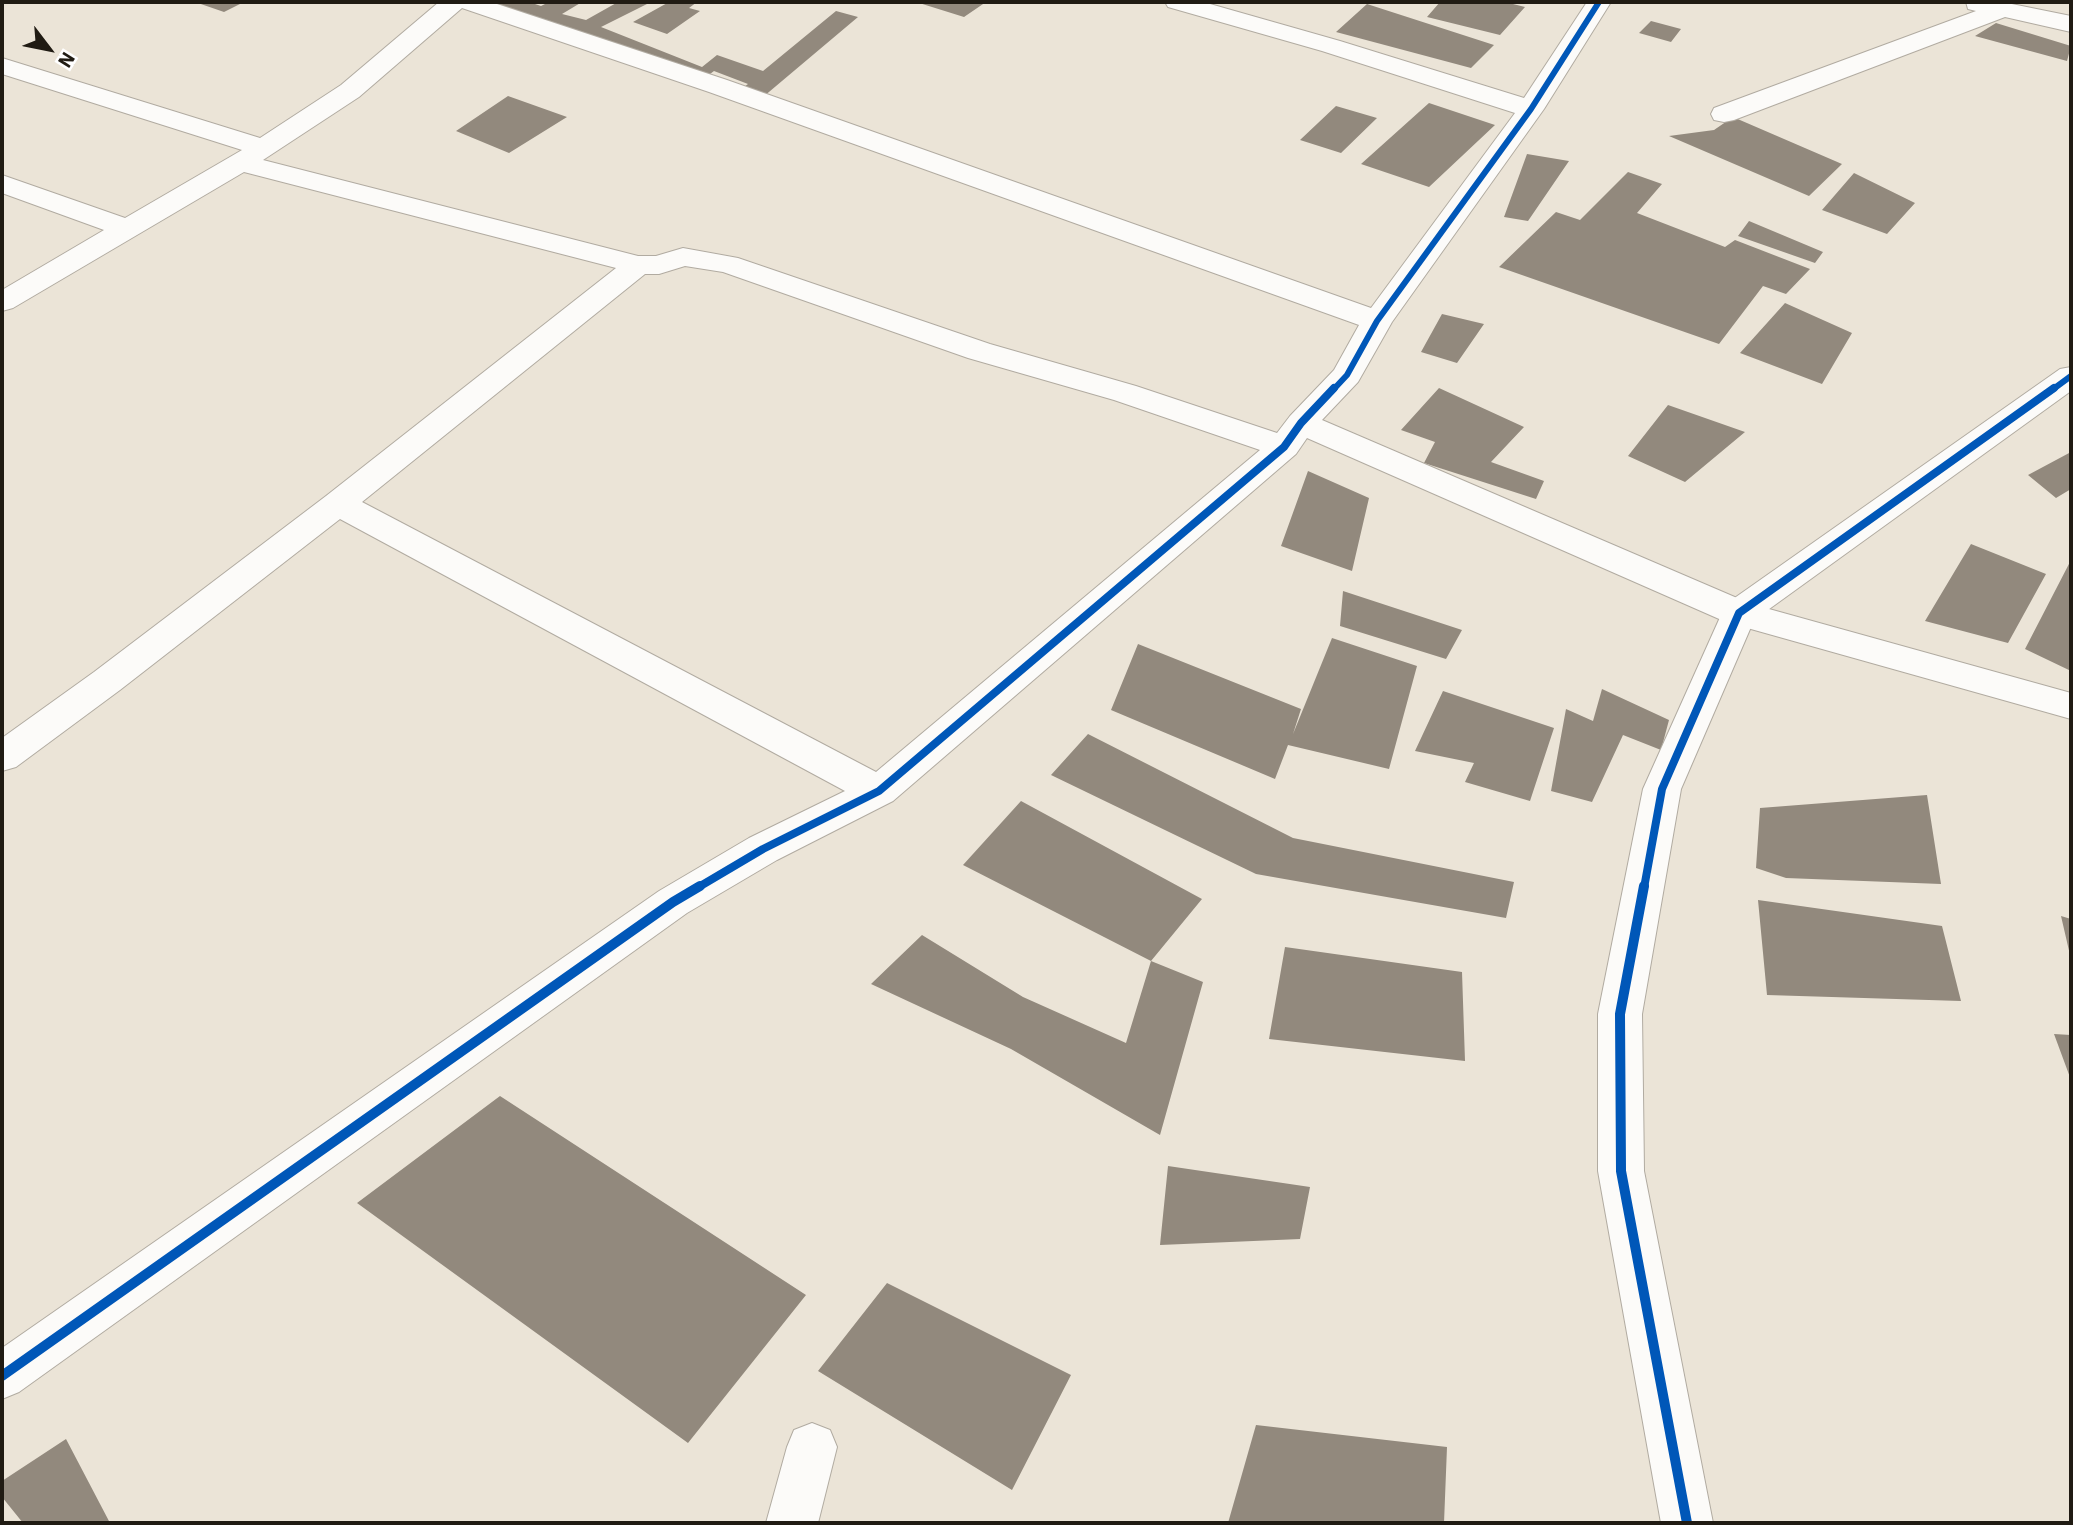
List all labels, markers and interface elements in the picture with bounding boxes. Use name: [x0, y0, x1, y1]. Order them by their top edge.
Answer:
north arrow: [14, 14, 84, 84]
text: N: [53, 48, 81, 72]

